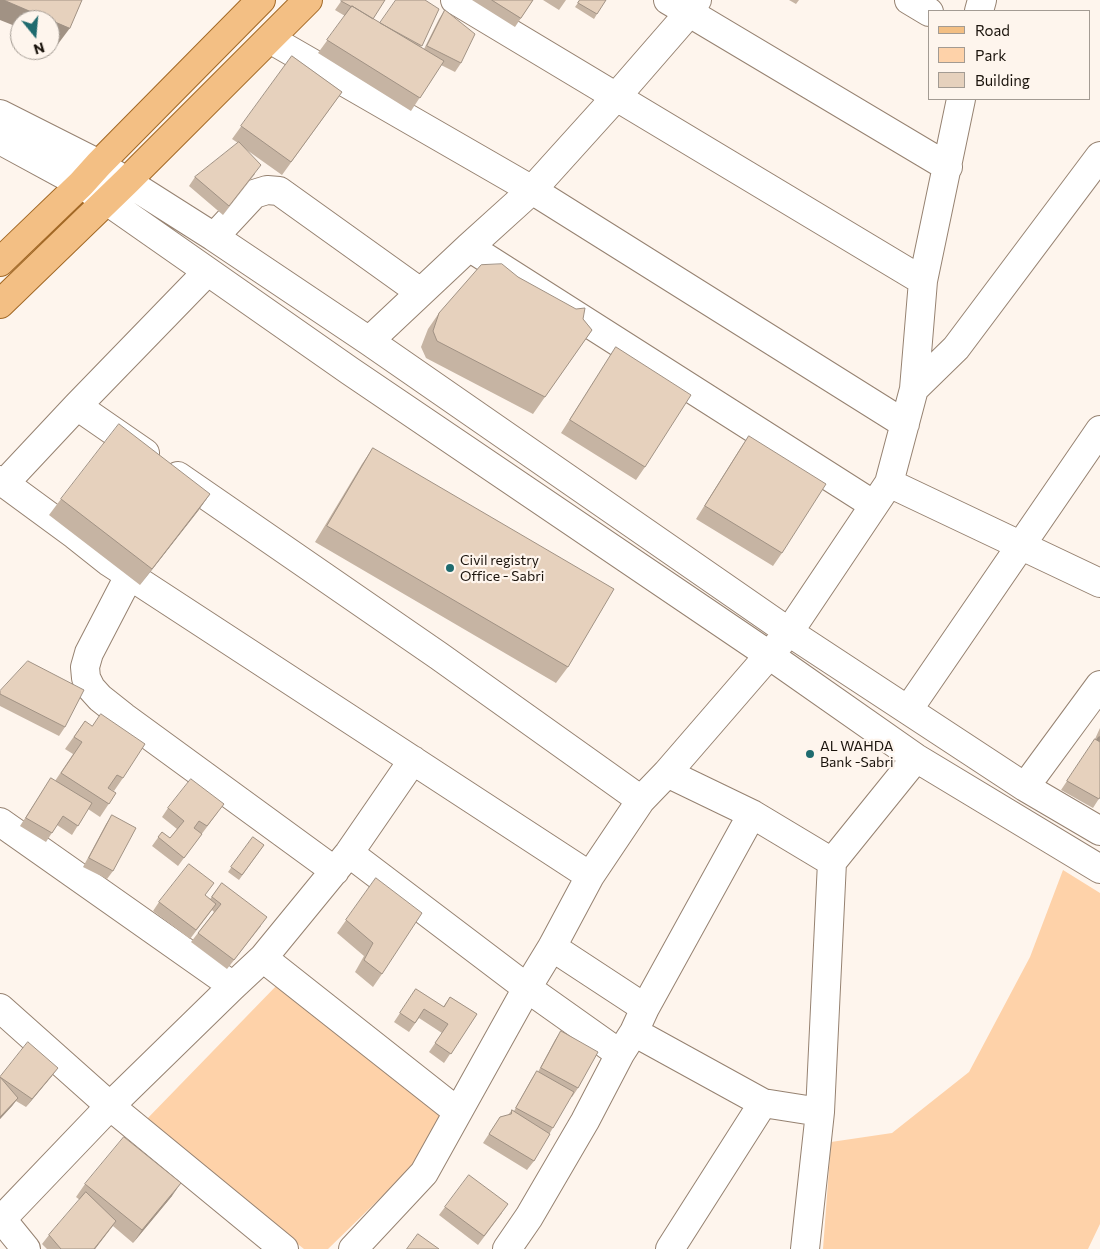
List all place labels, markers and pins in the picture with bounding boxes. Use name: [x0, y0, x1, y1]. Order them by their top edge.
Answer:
place label: Civil registry Office - Sabri: [460, 552, 544, 584]
marker: Civil registry Office - Sabri: [444, 562, 456, 574]
place label: AL WAHDA Bank -Sabri: [820, 738, 894, 770]
marker: AL WAHDA Bank -Sabri: [804, 748, 816, 760]

